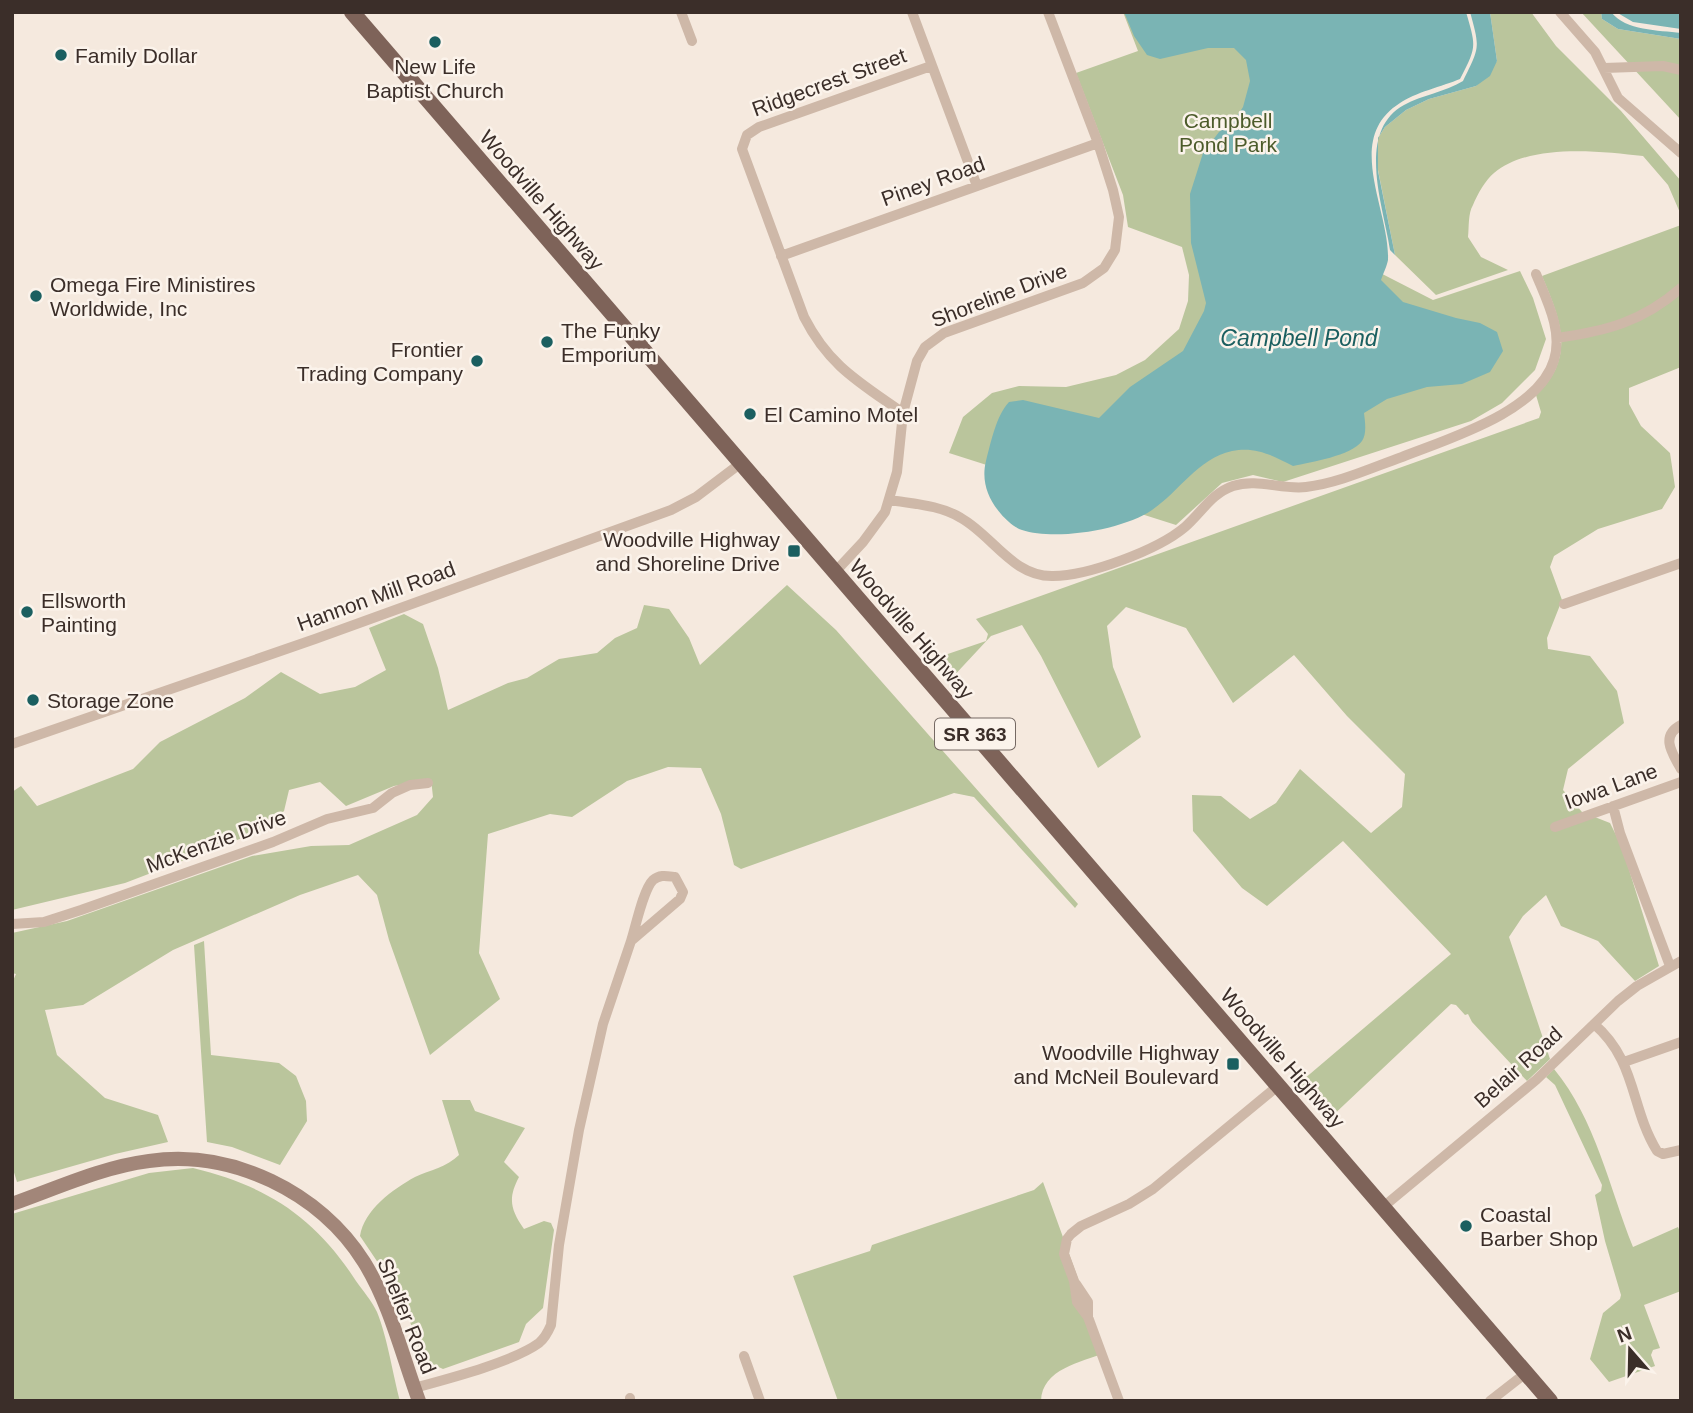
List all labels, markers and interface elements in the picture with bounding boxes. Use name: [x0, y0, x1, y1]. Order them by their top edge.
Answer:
marker: New Life Baptist Church: [427, 34, 443, 50]
street label: Ridgecrest Street: [749, 43, 909, 121]
place label: Family Dollar: [75, 44, 198, 67]
marker: Family Dollar: [53, 47, 69, 63]
place label: New Life Baptist Church: [366, 55, 504, 102]
park label: Campbell Pond Park: [1179, 109, 1278, 156]
street label: Woodville Highway: [475, 126, 609, 275]
street label: Piney Road: [878, 152, 988, 210]
street label: Shoreline Drive: [928, 259, 1070, 331]
place label: Omega Fire Ministires Worldwide, Inc: [50, 273, 255, 320]
marker: Omega Fire Ministires Worldwide, Inc: [28, 288, 44, 304]
place label: The Funky Emporium: [561, 319, 661, 366]
water label: Campbell Pond: [1220, 325, 1379, 351]
marker: The Funky Emporium: [539, 334, 555, 350]
place label: Frontier Trading Company: [297, 338, 463, 385]
marker: Frontier Trading Company: [469, 353, 485, 369]
place label: El Camino Motel: [764, 403, 918, 426]
marker: El Camino Motel: [742, 406, 758, 422]
place label: Woodville Highway and Shoreline Drive: [596, 528, 780, 575]
marker: Woodville Highway and Shoreline Drive: [786, 543, 802, 559]
street label: Woodville Highway: [845, 555, 979, 704]
street label: Hannon Mill Road: [294, 557, 458, 635]
place label: Ellsworth Painting: [41, 589, 126, 636]
marker: Ellsworth Painting: [19, 604, 35, 620]
place label: Storage Zone: [47, 689, 174, 712]
marker: Storage Zone: [25, 692, 41, 708]
road number: SR 363: [935, 719, 1015, 750]
street label: Iowa Lane: [1562, 759, 1660, 813]
street label: McKenzie Drive: [143, 805, 289, 877]
street label: Woodville Highway: [1216, 984, 1350, 1133]
street label: Belair Road: [1470, 1022, 1566, 1112]
place label: Woodville Highway and McNeil Boulevard: [1014, 1041, 1219, 1088]
marker: Woodville Highway and McNeil Boulevard: [1225, 1056, 1241, 1072]
place label: Coastal Barber Shop: [1480, 1203, 1598, 1250]
marker: Coastal Barber Shop: [1458, 1218, 1474, 1234]
street label: Shelfer Road: [373, 1255, 441, 1377]
north arrow: [1595, 1315, 1665, 1385]
text: N: [1614, 1322, 1634, 1347]

